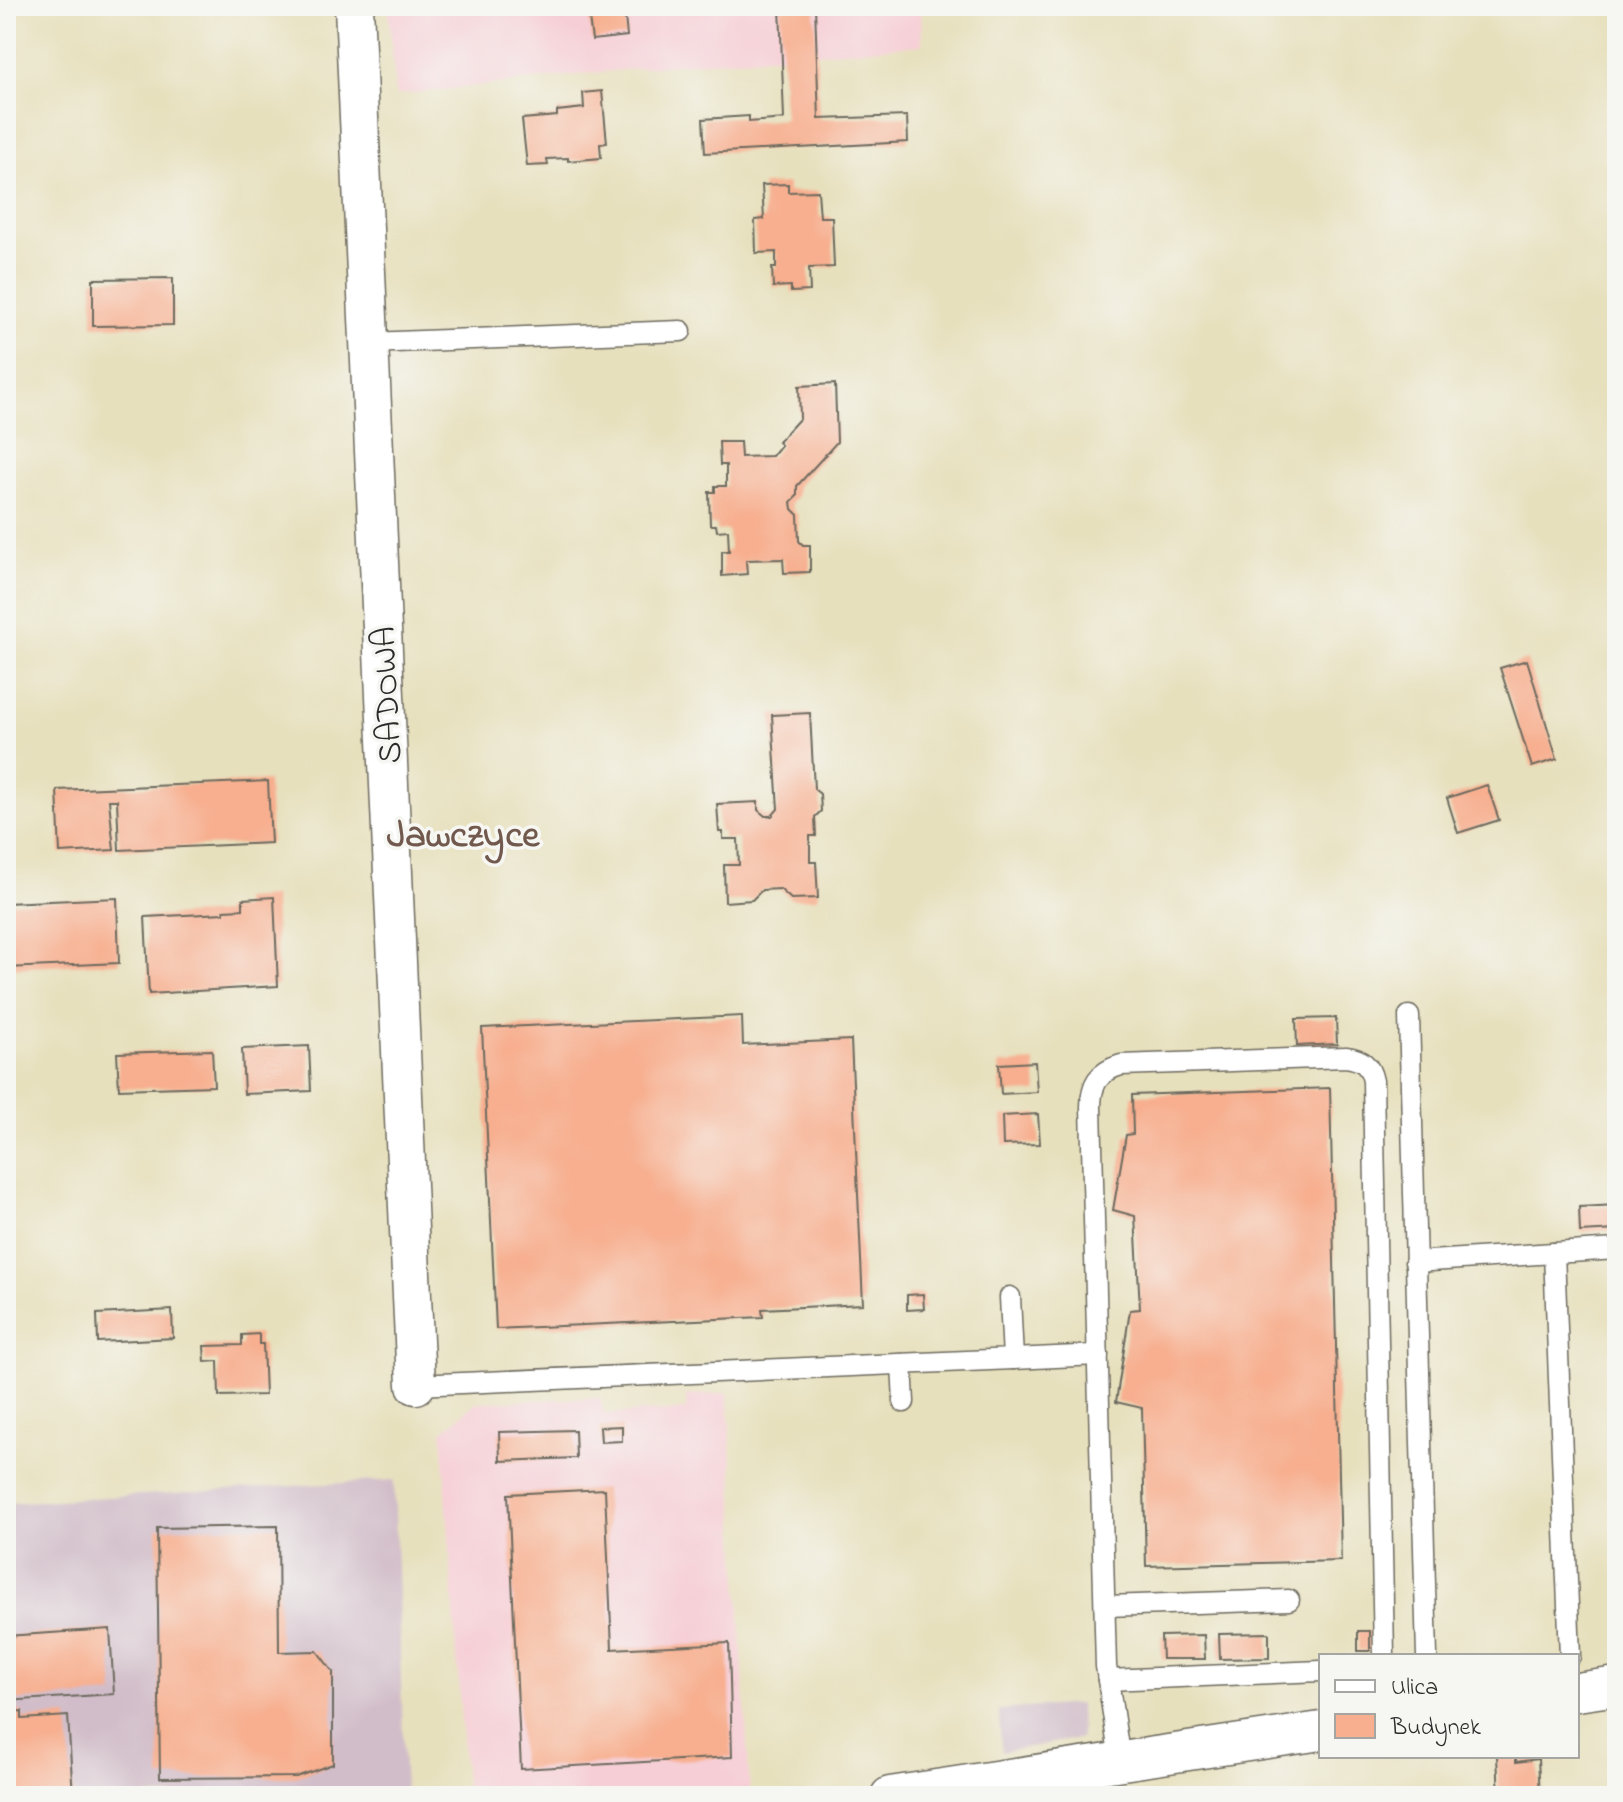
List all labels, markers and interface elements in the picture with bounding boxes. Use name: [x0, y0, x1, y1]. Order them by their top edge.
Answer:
street label: SADOWA: [360, 625, 418, 765]
district label: Jawczyce: [387, 809, 540, 865]
legend: [1319, 1654, 1579, 1758]
text: Ulica: [1391, 1671, 1438, 1706]
text: Budynek: [1390, 1711, 1481, 1747]

